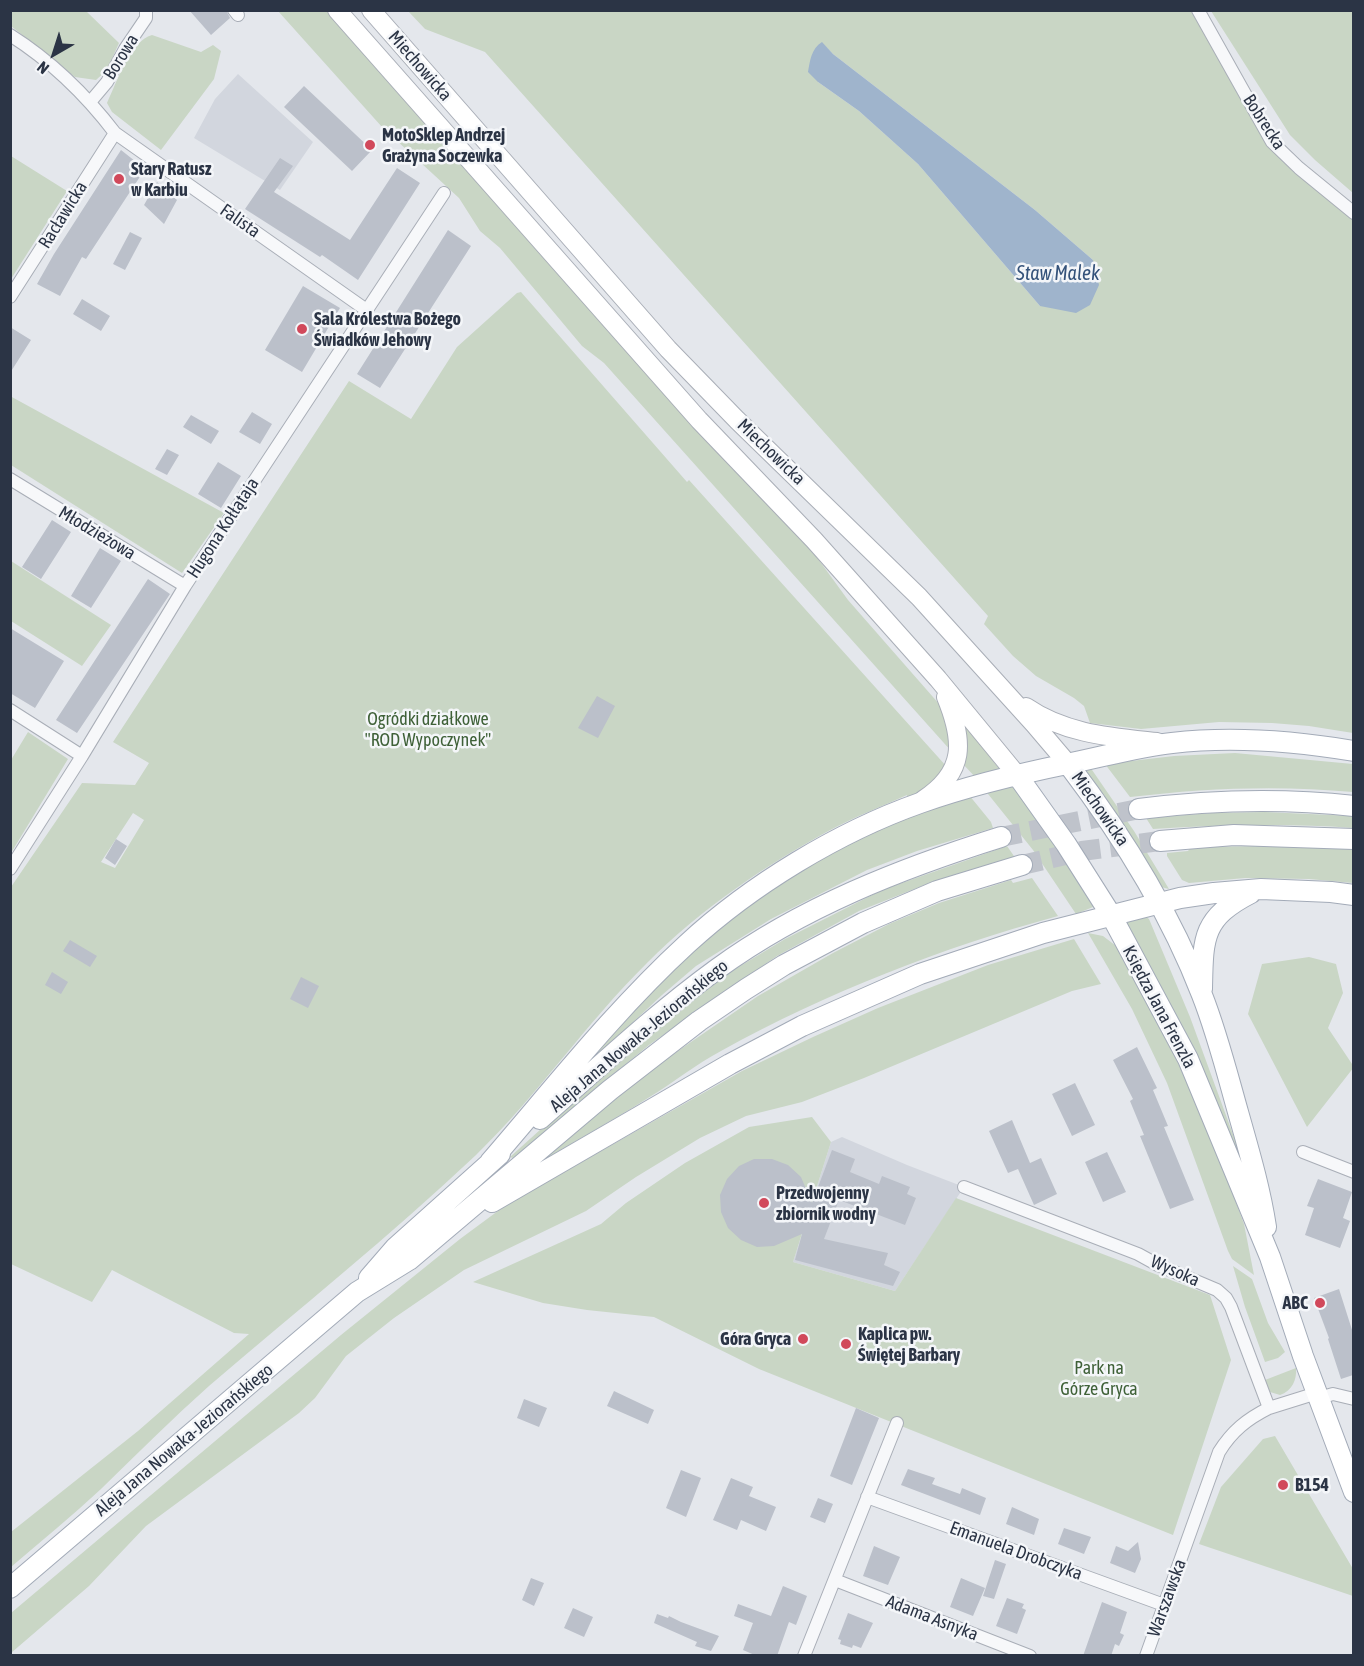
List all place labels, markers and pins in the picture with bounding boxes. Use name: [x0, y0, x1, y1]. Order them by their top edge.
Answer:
place label: MotoSklep Andrzej Grażyna Soczewka: [382, 124, 505, 166]
marker: MotoSklep Andrzej Grażyna Soczewka: [363, 138, 377, 152]
place label: Stary Ratusz w Karbiu: [131, 158, 211, 201]
marker: Stary Ratusz w Karbiu: [112, 172, 126, 186]
place label: Sala Królestwa Bożego Świadków Jehowy: [314, 308, 461, 350]
marker: Sala Królestwa Bożego Świadków Jehowy: [295, 322, 309, 336]
place label: Przedwojenny zbiornik wodny: [776, 1182, 876, 1224]
marker: Przedwojenny zbiornik wodny: [757, 1196, 771, 1210]
place label: ABC: [1283, 1292, 1308, 1314]
marker: ABC: [1313, 1296, 1327, 1310]
place label: Kaplica pw. Świętej Barbary: [858, 1323, 960, 1366]
place label: Góra Gryca: [720, 1328, 791, 1350]
marker: Góra Gryca: [796, 1332, 810, 1346]
marker: Kaplica pw. Świętej Barbary: [839, 1337, 853, 1351]
place label: B154: [1295, 1474, 1329, 1496]
marker: B154: [1276, 1478, 1290, 1492]

